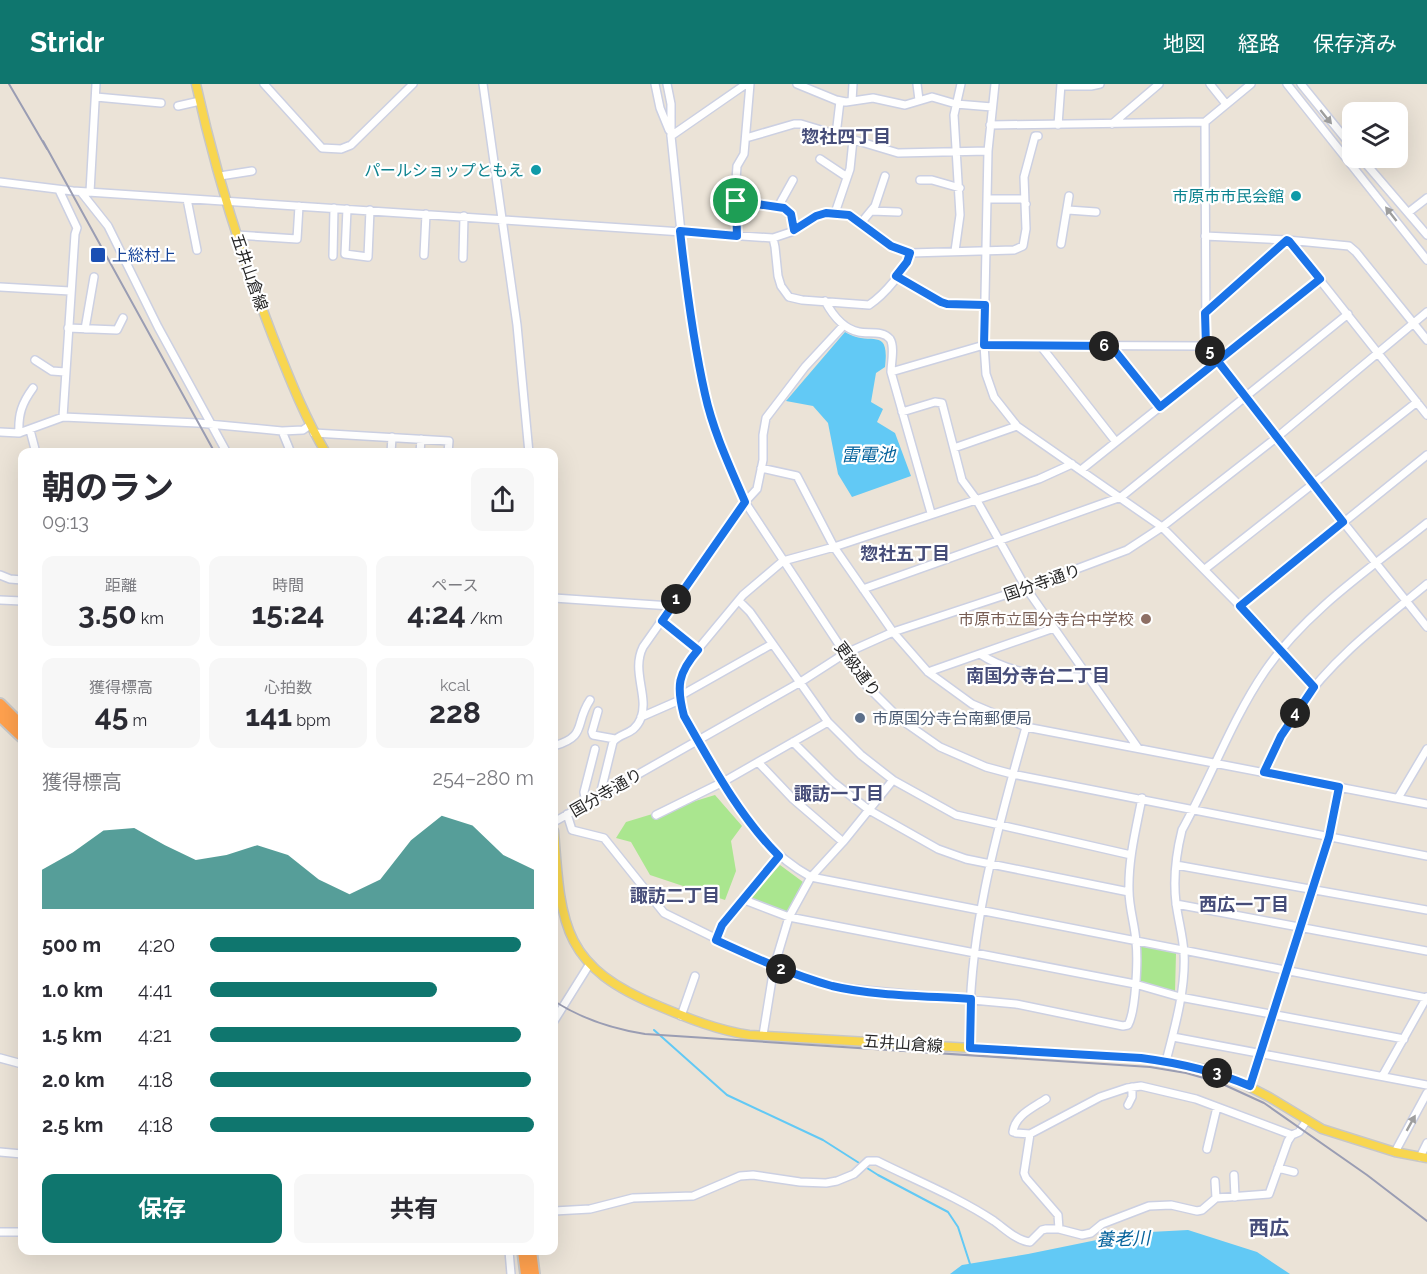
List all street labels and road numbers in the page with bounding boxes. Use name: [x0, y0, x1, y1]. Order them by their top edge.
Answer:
street label: 五井山倉線: [228, 231, 272, 313]
street label: 国分寺通り: [1001, 560, 1083, 604]
street label: 更級通り: [831, 638, 884, 701]
street label: 国分寺通り: [567, 764, 646, 821]
street label: 五井山倉線: [862, 1031, 944, 1056]

